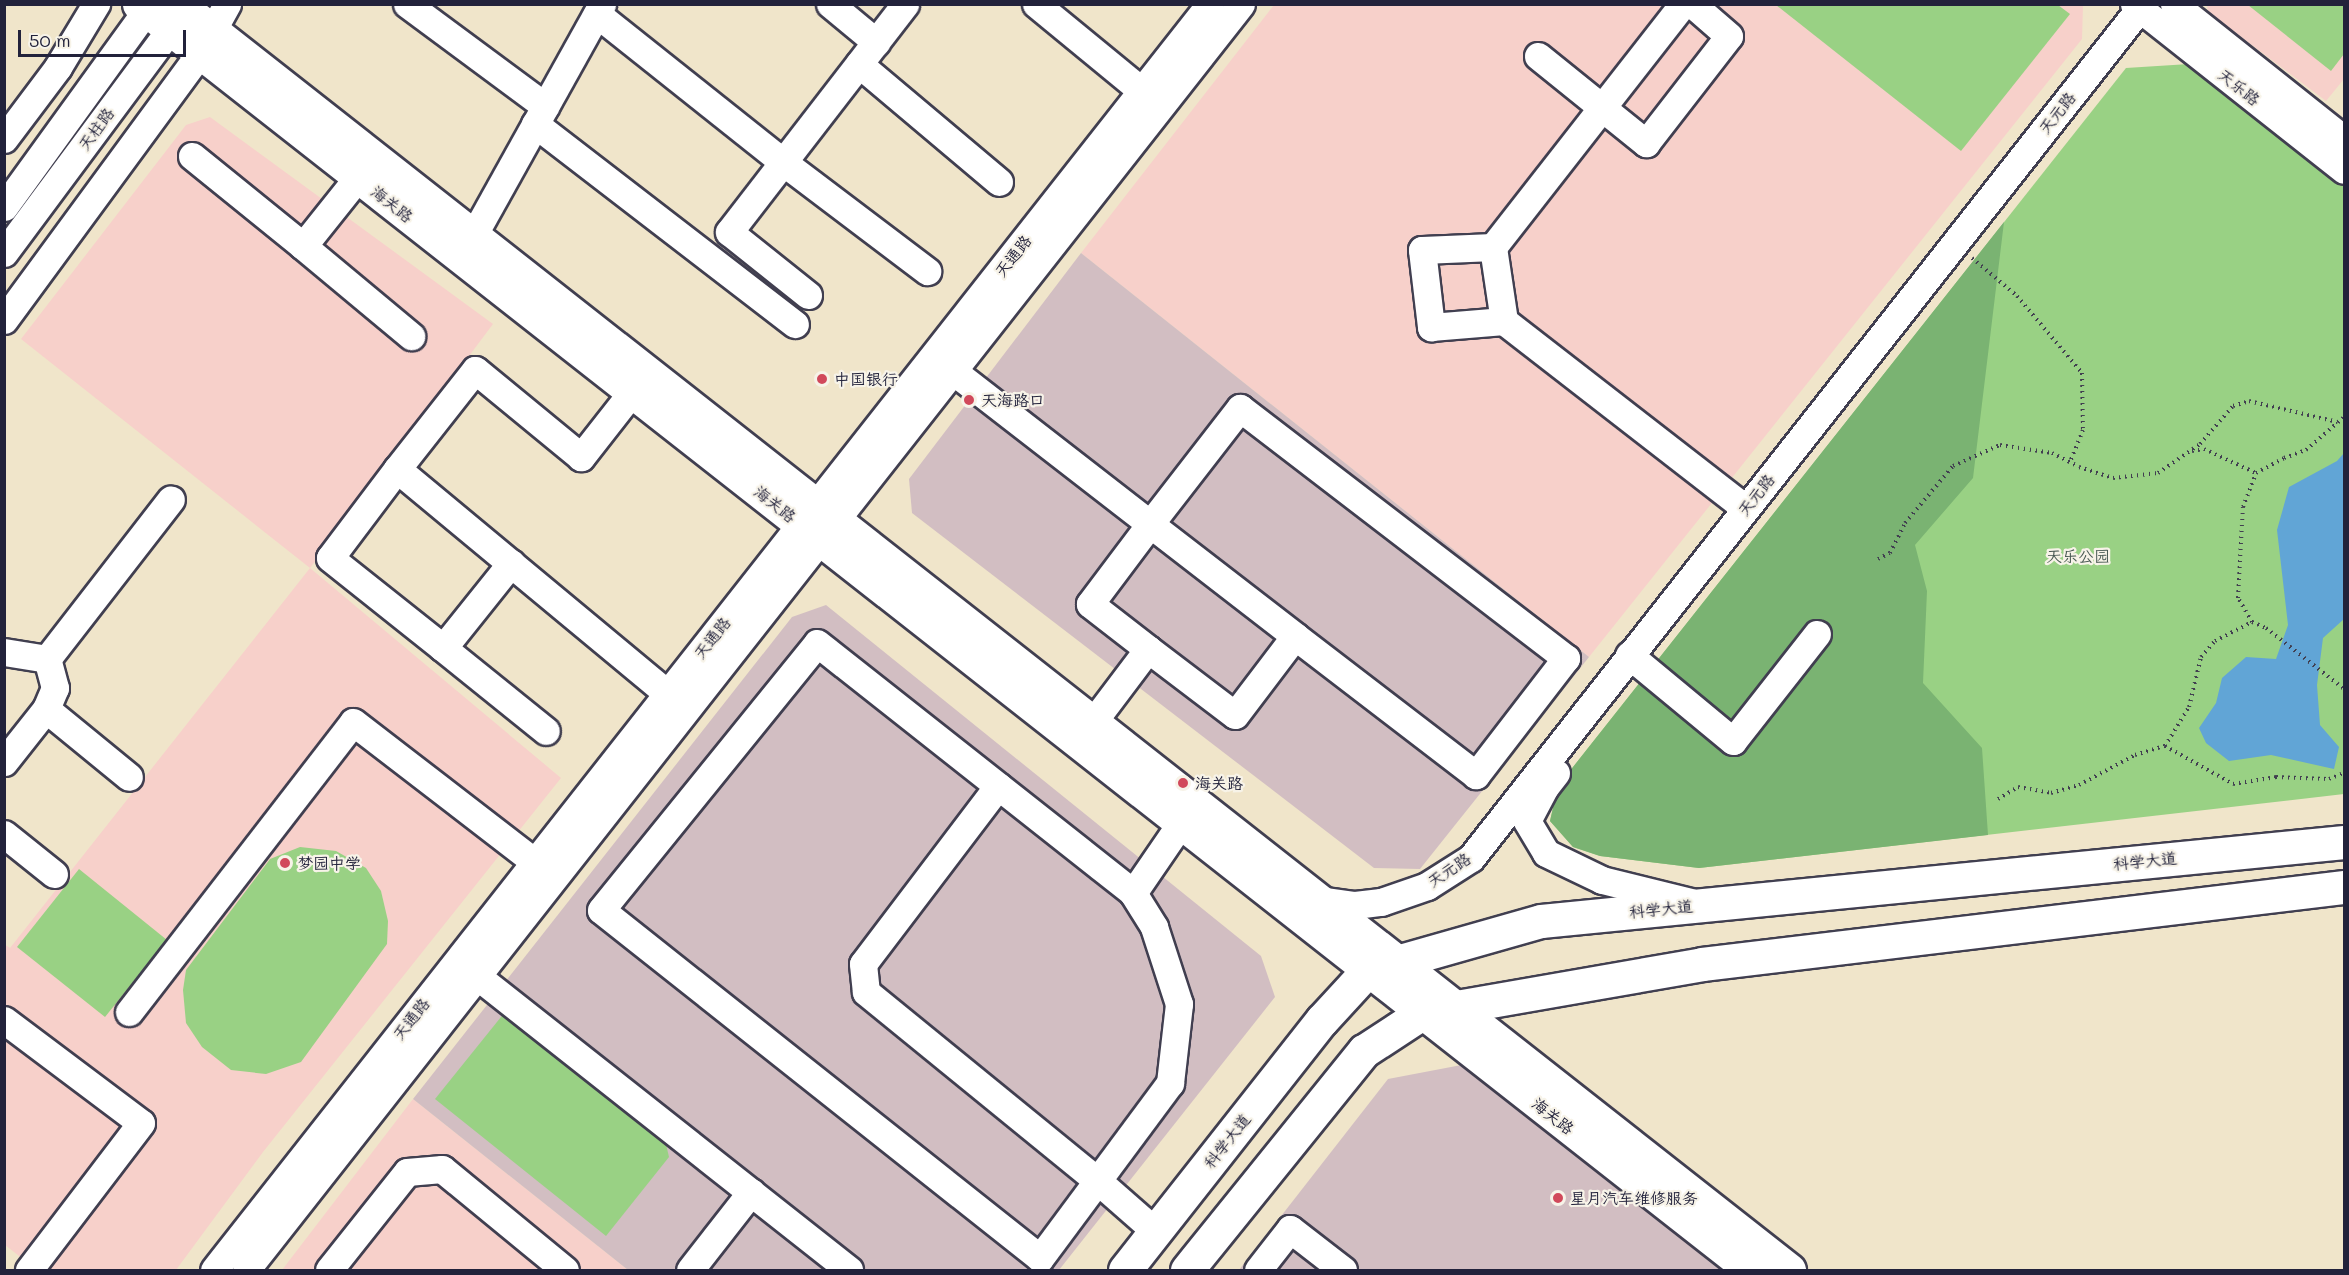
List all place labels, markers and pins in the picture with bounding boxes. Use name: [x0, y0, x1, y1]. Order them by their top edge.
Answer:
place label: 中国银行: [834, 369, 898, 389]
marker: 中国银行: [815, 372, 829, 386]
place label: 天海路口: [981, 390, 1045, 410]
marker: 天海路口: [962, 393, 976, 407]
place label: 海关路: [1195, 773, 1243, 793]
marker: 海关路: [1176, 776, 1190, 790]
place label: 梦园中学: [297, 853, 361, 873]
marker: 梦园中学: [278, 856, 292, 870]
place label: 星月汽车维修服务: [1570, 1188, 1698, 1208]
marker: 星月汽车维修服务: [1551, 1191, 1565, 1205]

